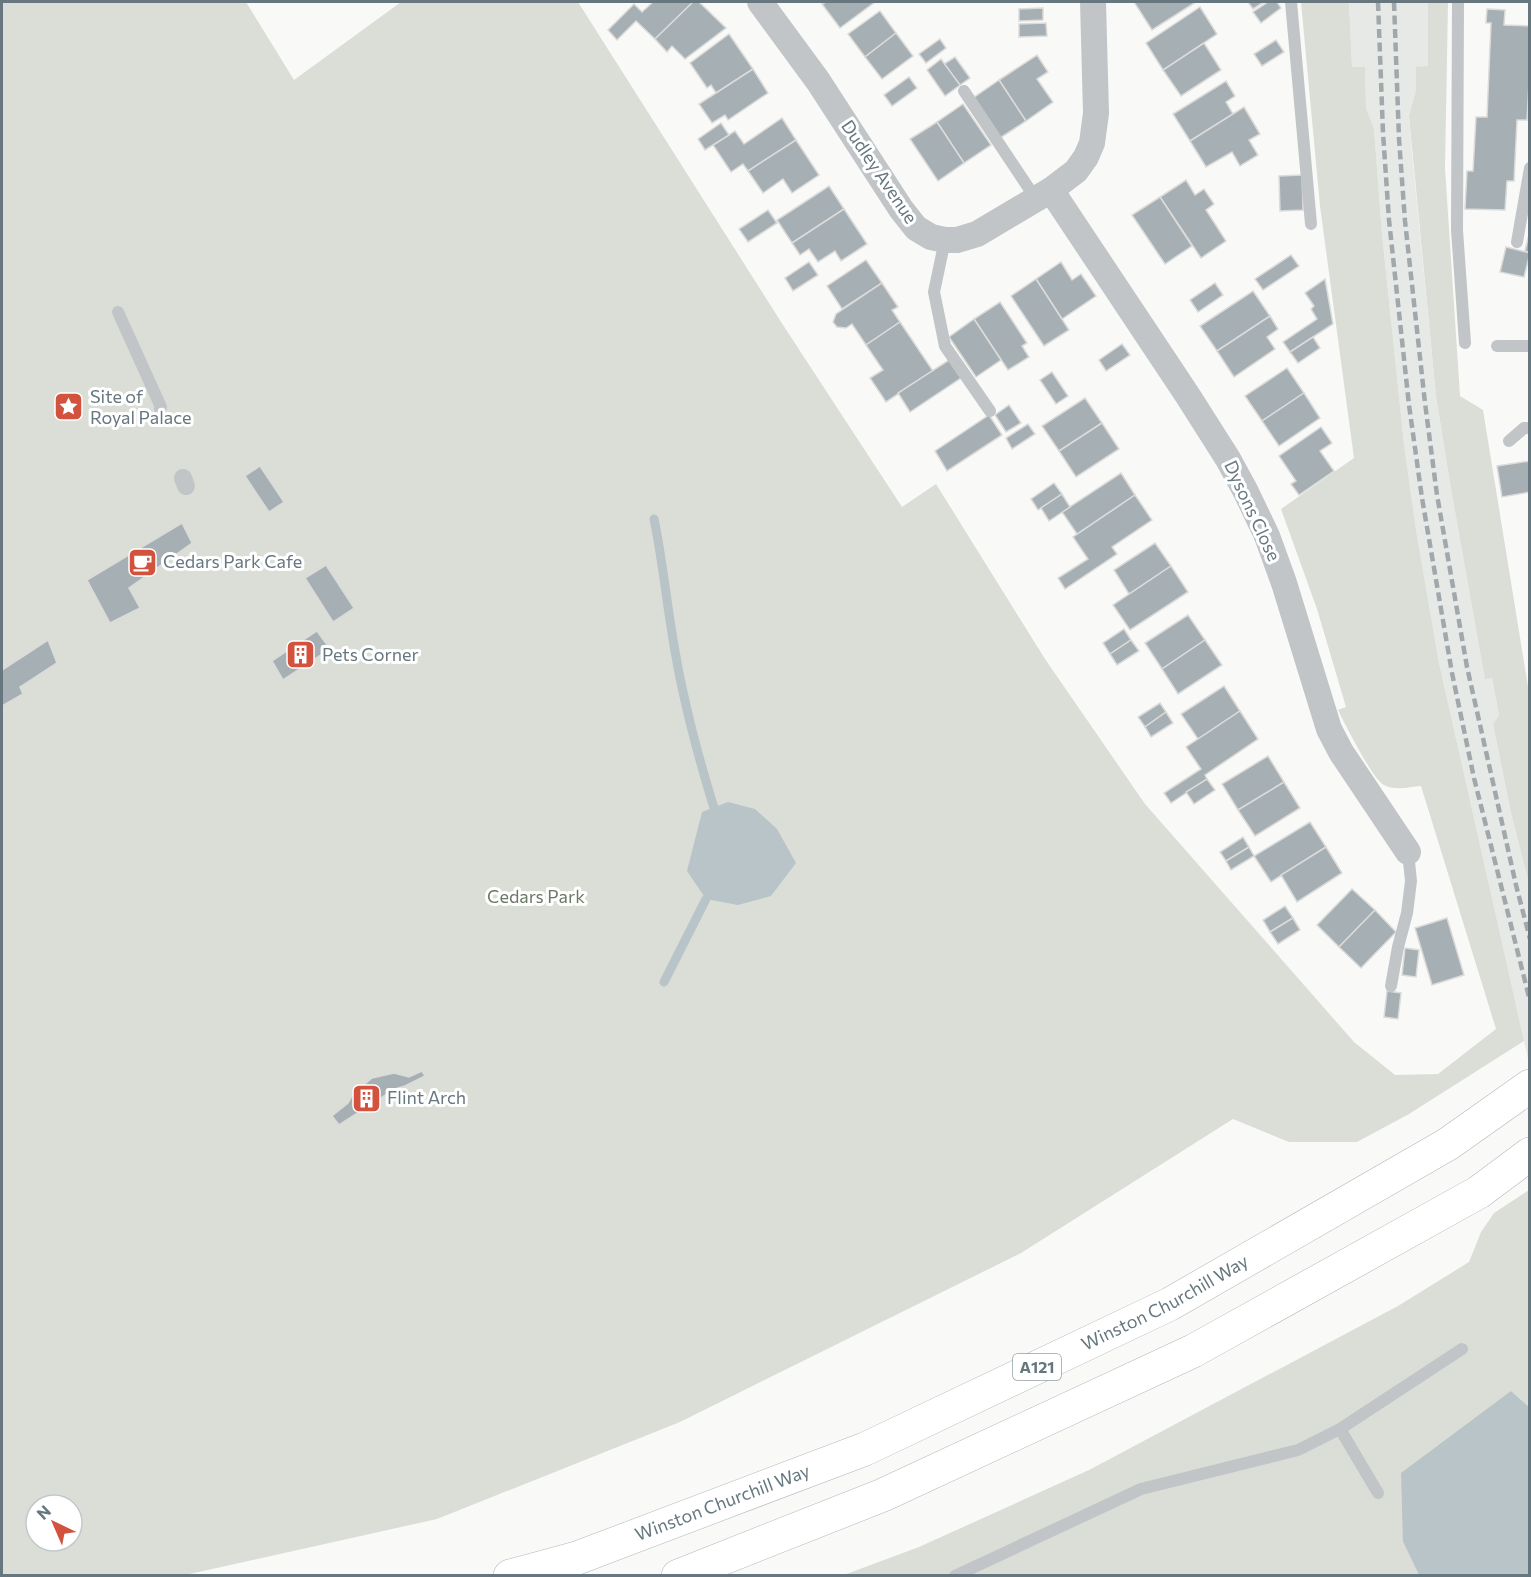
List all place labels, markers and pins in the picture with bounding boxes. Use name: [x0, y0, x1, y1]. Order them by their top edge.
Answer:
place label: Site of Royal Palace: [90, 385, 192, 428]
place icon: Site of Royal Palace: [53, 391, 85, 423]
cafe icon: Cedars Park Cafe: [126, 546, 158, 578]
place label: Cedars Park Cafe: [163, 550, 302, 572]
building icon: Pets Corner: [285, 639, 317, 671]
place label: Pets Corner: [322, 643, 419, 665]
building icon: Flint Arch: [350, 1082, 382, 1114]
place label: Flint Arch: [387, 1086, 466, 1108]

